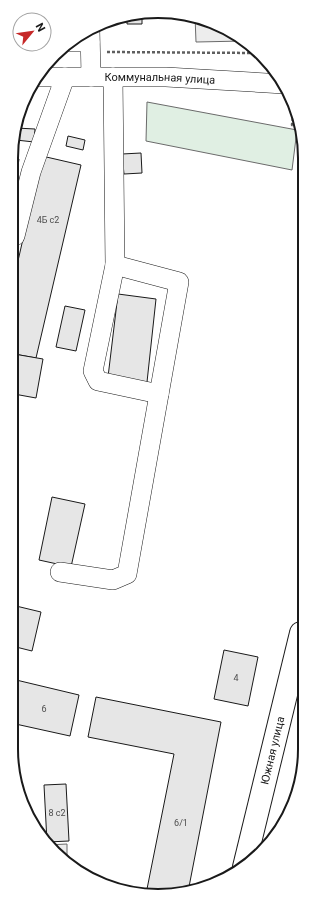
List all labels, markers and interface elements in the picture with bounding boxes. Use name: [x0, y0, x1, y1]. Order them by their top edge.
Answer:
north arrow: [12, 12, 52, 52]
text: N: [33, 21, 48, 34]
street label: Коммунальная улица: [105, 70, 216, 86]
house number: 4Б с2: [37, 215, 59, 225]
house number: 4: [233, 673, 239, 683]
house number: 6: [41, 704, 47, 714]
street label: Южная улица: [258, 715, 287, 786]
house number: 8 с2: [48, 808, 66, 818]
house number: 6/1: [174, 818, 188, 828]

